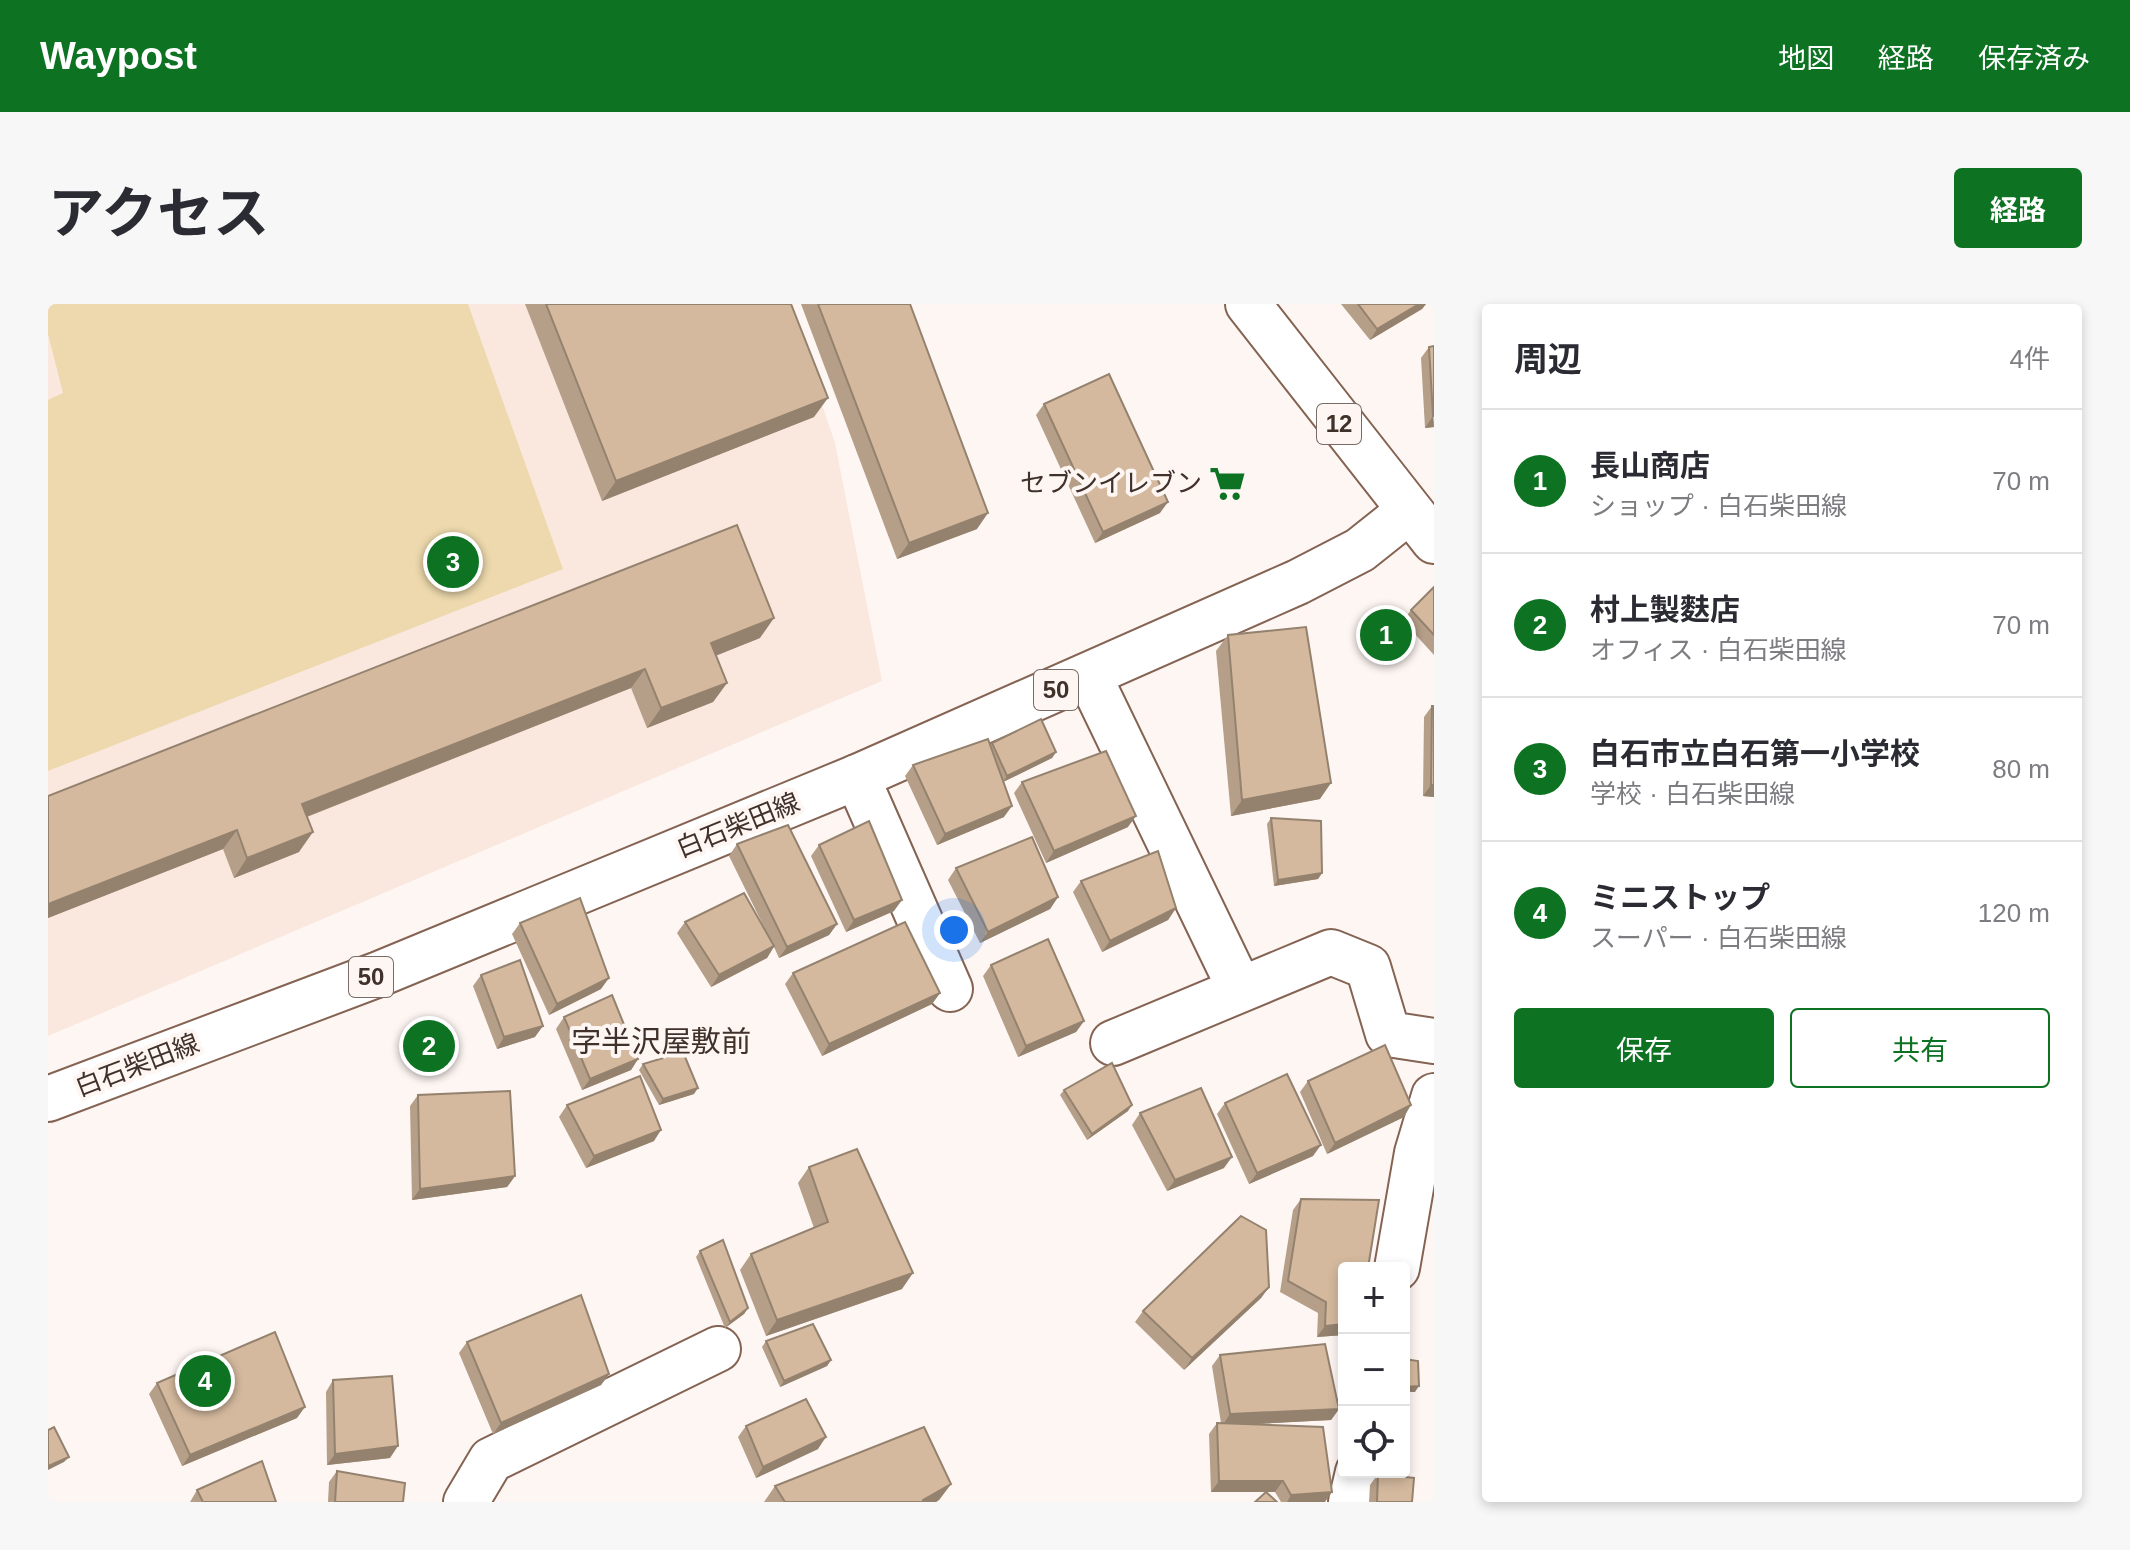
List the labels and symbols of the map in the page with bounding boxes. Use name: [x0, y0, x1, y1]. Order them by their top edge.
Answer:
road number: 12: [1317, 404, 1361, 444]
supermarket icon: セブンイレブン: [1209, 464, 1247, 502]
place label: セブンイレブン: [1020, 468, 1202, 498]
pin: 3: [427, 532, 479, 592]
pin: 1: [1360, 605, 1412, 665]
road number: 50: [1034, 670, 1078, 710]
street label: 白石柴田線: [672, 787, 804, 863]
your location: [934, 910, 974, 950]
road number: 50: [349, 957, 393, 997]
pin: 2: [403, 1016, 455, 1076]
district label: 字半沢屋敷前: [571, 1025, 751, 1058]
street label: 白石柴田線: [71, 1028, 203, 1102]
pin: 4: [179, 1351, 231, 1411]

